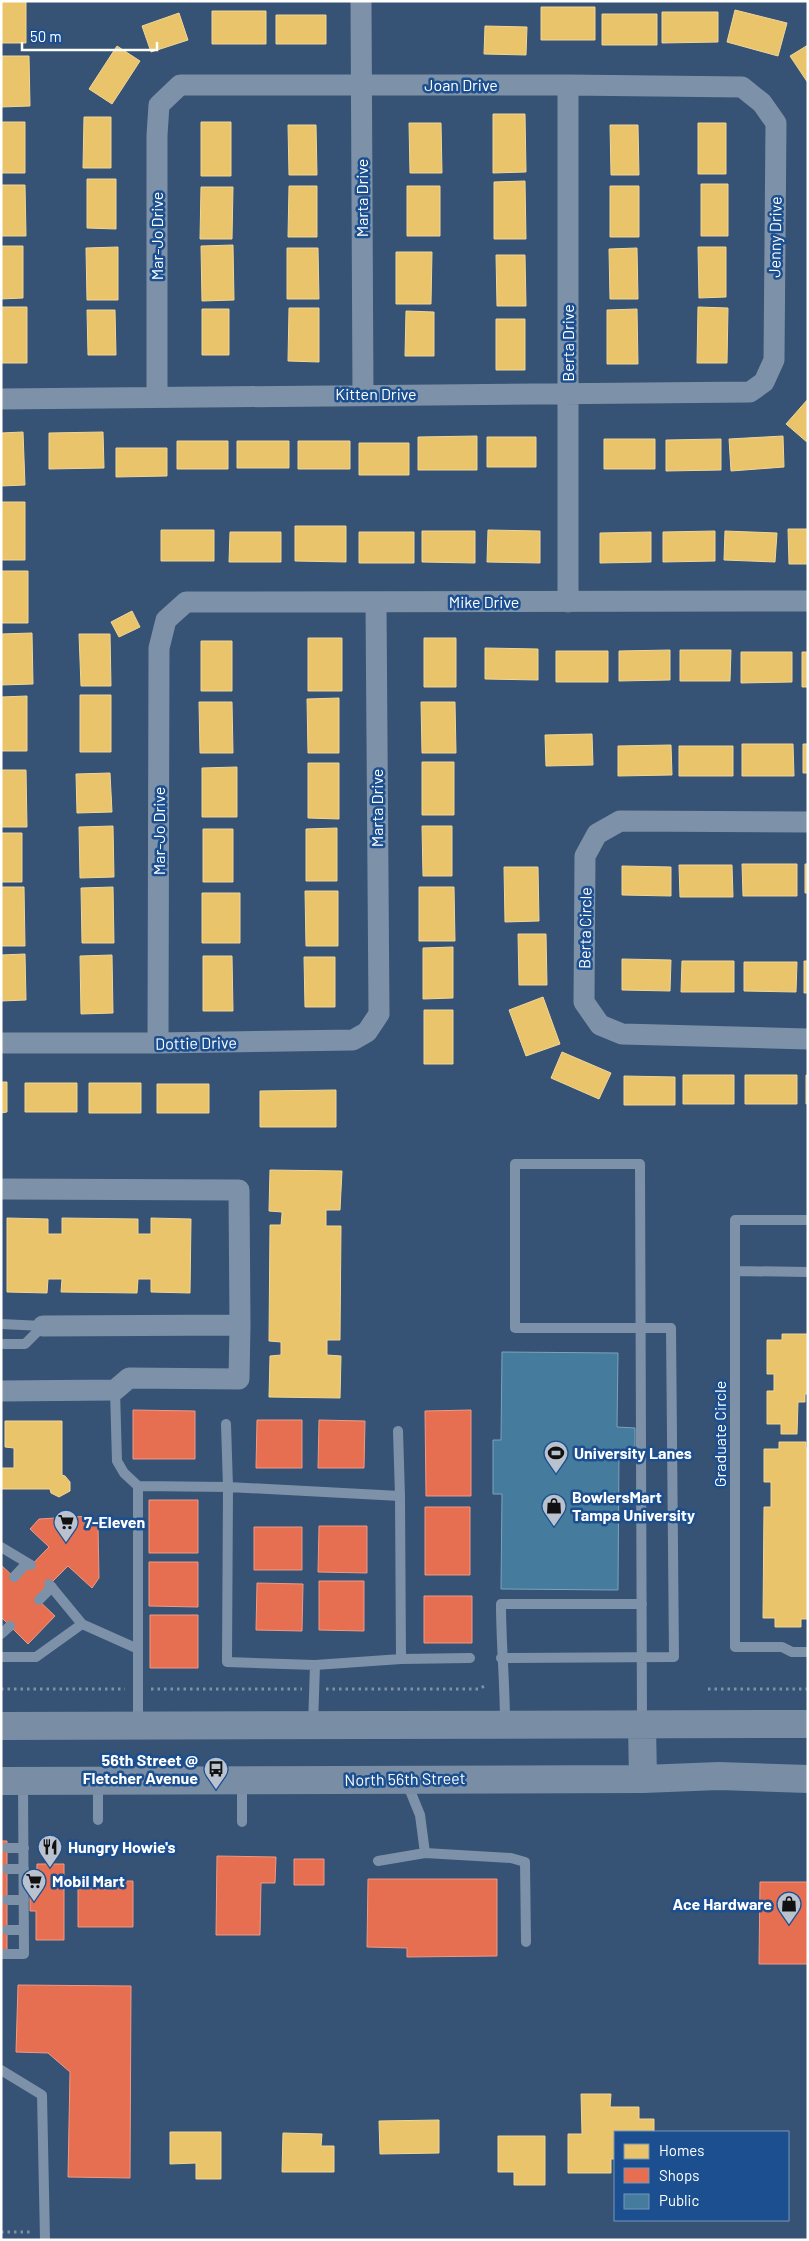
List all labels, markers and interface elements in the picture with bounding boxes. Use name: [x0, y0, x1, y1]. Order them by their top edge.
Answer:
scale bar: [22, 20, 158, 52]
text: 50 m: [30, 27, 62, 45]
street label: Joan Drive: [424, 75, 498, 94]
street label: Marta Drive: [352, 159, 371, 237]
street label: Mar-Jo Drive: [147, 192, 166, 280]
street label: Jenny Drive: [764, 196, 785, 278]
street label: Berta Drive: [558, 304, 577, 382]
street label: Kitten Drive: [335, 384, 417, 403]
street label: Mike Drive: [449, 592, 519, 611]
street label: Marta Drive: [367, 769, 386, 847]
street label: Mar-Jo Drive: [149, 787, 168, 875]
street label: Berta Circle: [574, 887, 595, 969]
street label: Dottie Drive: [155, 1032, 237, 1053]
street label: Graduate Circle: [710, 1381, 729, 1487]
sports icon: University Lanes: [543, 1440, 569, 1474]
place label: University Lanes: [574, 1443, 692, 1462]
place label: BowlersMart Tampa University: [572, 1487, 695, 1524]
shop icon: BowlersMart Tampa University: [541, 1493, 567, 1527]
supermarket icon: 7-Eleven: [53, 1509, 79, 1543]
place label: 7-Eleven: [84, 1512, 145, 1531]
place label: 56th Street @ Fletcher Avenue: [83, 1750, 198, 1787]
bus stop icon: 56th Street @ Fletcher Avenue: [203, 1756, 229, 1790]
street label: North 56th Street: [344, 1768, 466, 1789]
restaurant icon: Hungry Howie's: [37, 1834, 63, 1868]
place label: Hungry Howie's: [68, 1837, 176, 1856]
supermarket icon: Mobil Mart: [21, 1868, 47, 1902]
place label: Mobil Mart: [52, 1871, 125, 1890]
shop icon: Ace Hardware: [776, 1891, 802, 1925]
place label: Ace Hardware: [672, 1894, 772, 1913]
legend: [614, 2131, 789, 2221]
text: Homes: [659, 2141, 704, 2159]
text: Shops: [659, 2166, 699, 2184]
text: Public: [659, 2191, 699, 2209]

